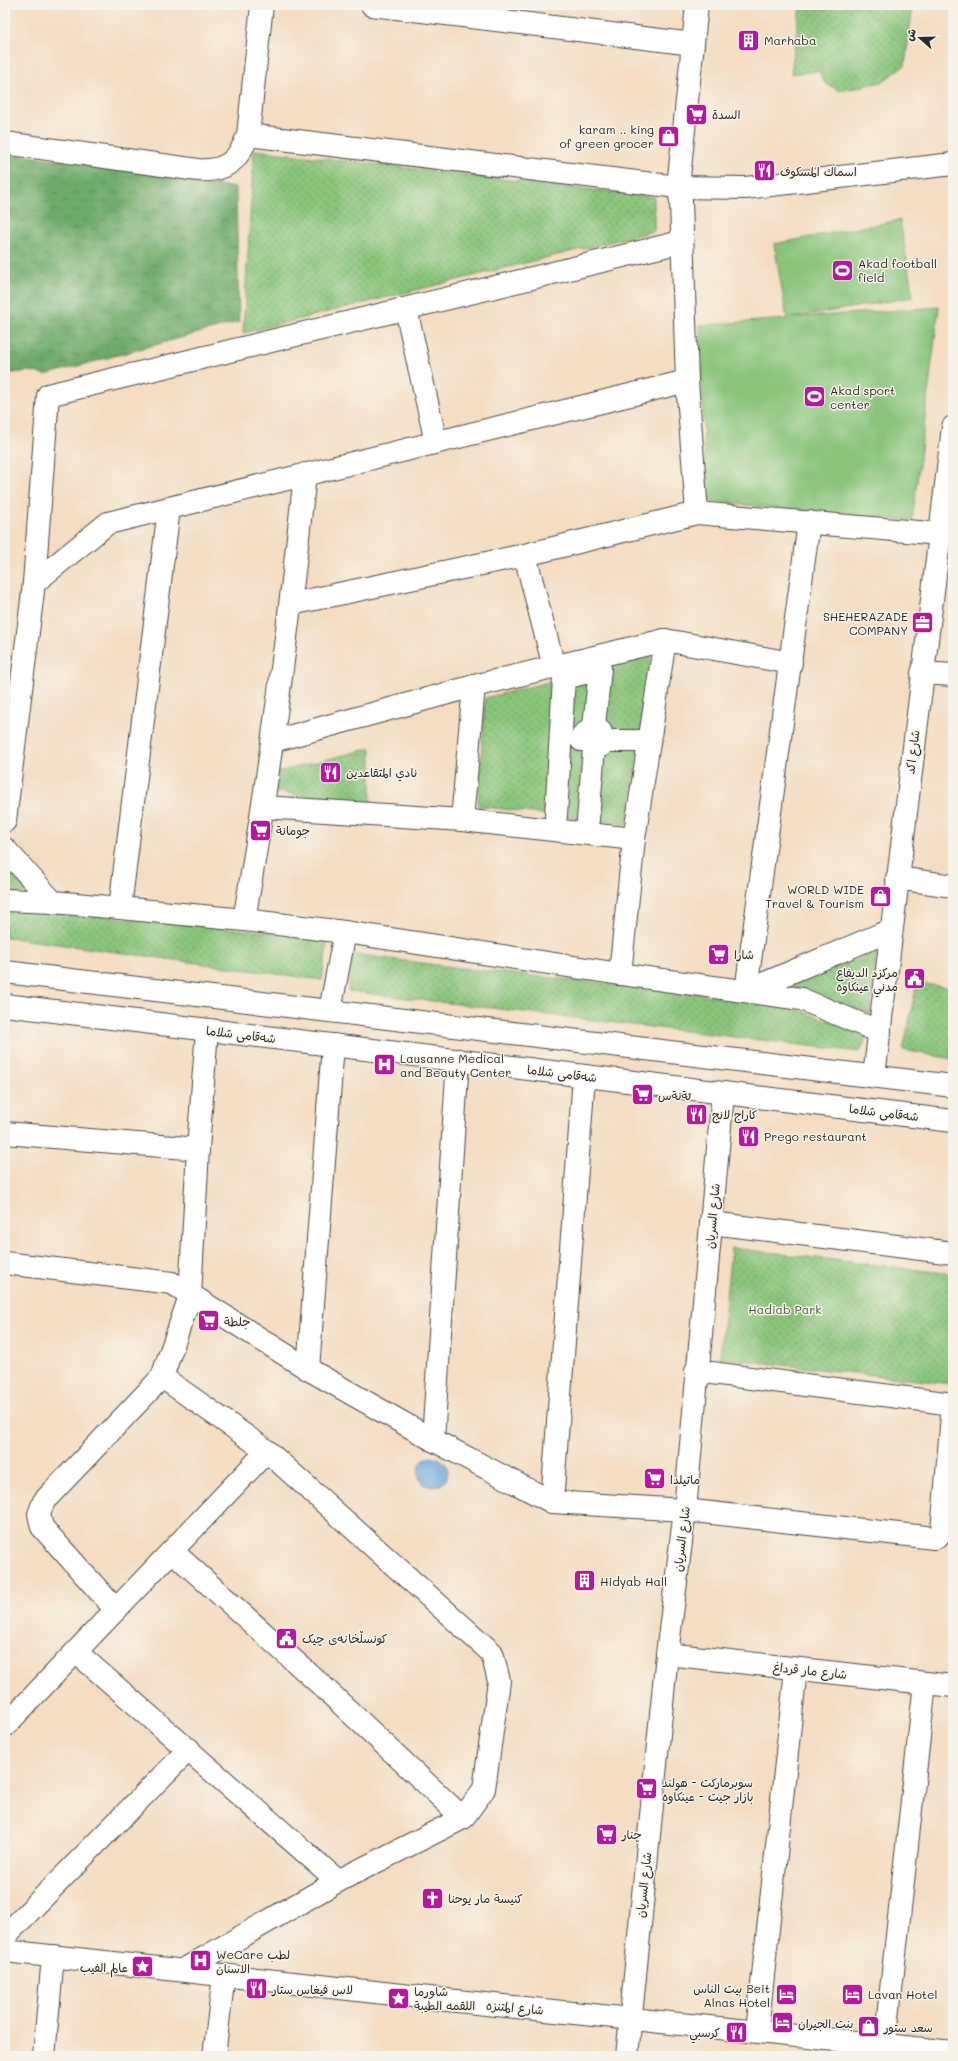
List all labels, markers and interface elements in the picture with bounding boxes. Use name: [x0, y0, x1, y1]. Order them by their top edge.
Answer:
north arrow: [900, 18, 940, 58]
text: ش: [901, 26, 919, 43]
building icon: Marhaba: [735, 27, 761, 53]
place label: Marhaba: [764, 32, 816, 48]
supermarket icon: السدة: [683, 101, 709, 127]
place label: السدة: [712, 106, 740, 122]
place label: karam .. king of green grocer: [559, 121, 654, 151]
shop icon: karam .. king of green grocer: [656, 123, 682, 149]
restaurant icon: اسماك المسكوف: [752, 158, 778, 184]
place label: اسماك المسكوف: [780, 163, 857, 179]
place label: Akad football field: [858, 255, 937, 285]
sports icon: Akad football field: [830, 257, 856, 283]
place label: Akad sport center: [830, 382, 895, 412]
sports icon: Akad sport center: [802, 384, 828, 410]
place label: SHEHERAZADE COMPANY: [823, 608, 908, 638]
office icon: SHEHERAZADE COMPANY: [910, 610, 936, 636]
street label: شارع اكد: [901, 729, 925, 775]
restaurant icon: نادي المتقاعدین: [318, 759, 344, 785]
place label: نادي المتقاعدین: [346, 764, 417, 782]
supermarket icon: جومانة: [247, 817, 273, 843]
place label: جومانة: [276, 822, 310, 839]
place label: WORLD WIDE Travel & Tourism: [765, 881, 864, 911]
shop icon: WORLD WIDE Travel & Tourism: [867, 883, 893, 909]
supermarket icon: شارا: [706, 941, 732, 967]
place label: شارا: [734, 946, 754, 962]
place label: مرکزد الدیفاع مدني عينكاوه: [836, 964, 898, 998]
public building icon: مرکزد الدیفاع مدني عينكاوه: [901, 966, 927, 992]
street label: شەقامی شلاما: [205, 1022, 277, 1047]
place label: Lausanne Medical and Beauty Center: [400, 1050, 511, 1080]
hospital icon: Lausanne Medical and Beauty Center: [371, 1052, 397, 1078]
street label: شەقامی شلاما: [526, 1061, 598, 1086]
supermarket icon: ئةنةس: [629, 1082, 655, 1108]
place label: ئةنةس: [658, 1087, 691, 1103]
street label: شەقامی شلاما: [848, 1100, 920, 1125]
restaurant icon: كاراج لانج: [683, 1101, 709, 1127]
place label: كاراج لانج: [712, 1106, 757, 1124]
restaurant icon: Prego restaurant: [736, 1123, 762, 1149]
place label: Prego restaurant: [764, 1128, 867, 1144]
street label: شارع السريان: [701, 1183, 725, 1250]
park label: Hadiab Park: [748, 1301, 822, 1317]
supermarket icon: جلطة: [195, 1308, 221, 1334]
place label: جلطة: [224, 1313, 251, 1330]
supermarket icon: ماتیلدا: [642, 1466, 668, 1492]
place label: ماتیلدا: [670, 1471, 700, 1487]
street label: شارع السريان: [669, 1505, 695, 1573]
building icon: Hidyab Hall: [571, 1568, 597, 1594]
place label: Hidyab Hall: [600, 1573, 667, 1589]
public building icon: کونسڵخانەی چیک: [274, 1625, 300, 1651]
place label: کونسڵخانەی چیک: [302, 1630, 387, 1646]
street label: شارع مار قرداغ: [772, 1658, 848, 1684]
place label: سوبرماركت - هولند بازار جيت - عينكاوه: [662, 1774, 754, 1805]
supermarket icon: سوبرماركت - هولند بازار جيت - عينكاوه: [634, 1776, 660, 1802]
supermarket icon: چنار: [593, 1821, 619, 1847]
place label: چنار: [621, 1826, 642, 1842]
street label: شارع السريان: [632, 1851, 656, 1919]
church icon: كنيسة مار يوحنا: [419, 1885, 445, 1911]
place label: كنيسة مار يوحنا: [448, 1890, 523, 1906]
place label: WeCare لطب الاسنان: [216, 1946, 290, 1976]
hospital icon: WeCare لطب الاسنان: [188, 1948, 214, 1974]
place icon: عالم الفيب: [130, 1954, 156, 1980]
place label: عالم الفيب: [80, 1959, 128, 1978]
restaurant icon: لاس فيغاس ستار: [244, 1976, 270, 2002]
place label: بيت الناس Beit Alnas Hotel: [693, 1980, 770, 2010]
place label: لاس فيغاس ستار: [271, 1981, 353, 1997]
hotel icon: Lavan Hotel: [840, 1981, 866, 2007]
hotel icon: بيت الناس Beit Alnas Hotel: [773, 1982, 799, 2008]
place label: شاورما اللقمه الطيبة: [414, 1983, 475, 2014]
place icon: شاورما اللقمه الطيبة: [385, 1985, 411, 2011]
place label: Lavan Hotel: [868, 1986, 938, 2002]
street label: شارع المتنزه: [485, 1997, 544, 2019]
hotel icon: بنت الجيران: [770, 2010, 796, 2036]
shop icon: سعد ستور: [856, 2014, 882, 2040]
place label: بنت الجيران: [798, 2015, 853, 2032]
restaurant icon: كرسبي: [723, 2019, 749, 2045]
place label: سعد ستور: [883, 2019, 933, 2035]
place label: كرسبي: [689, 2024, 720, 2044]

